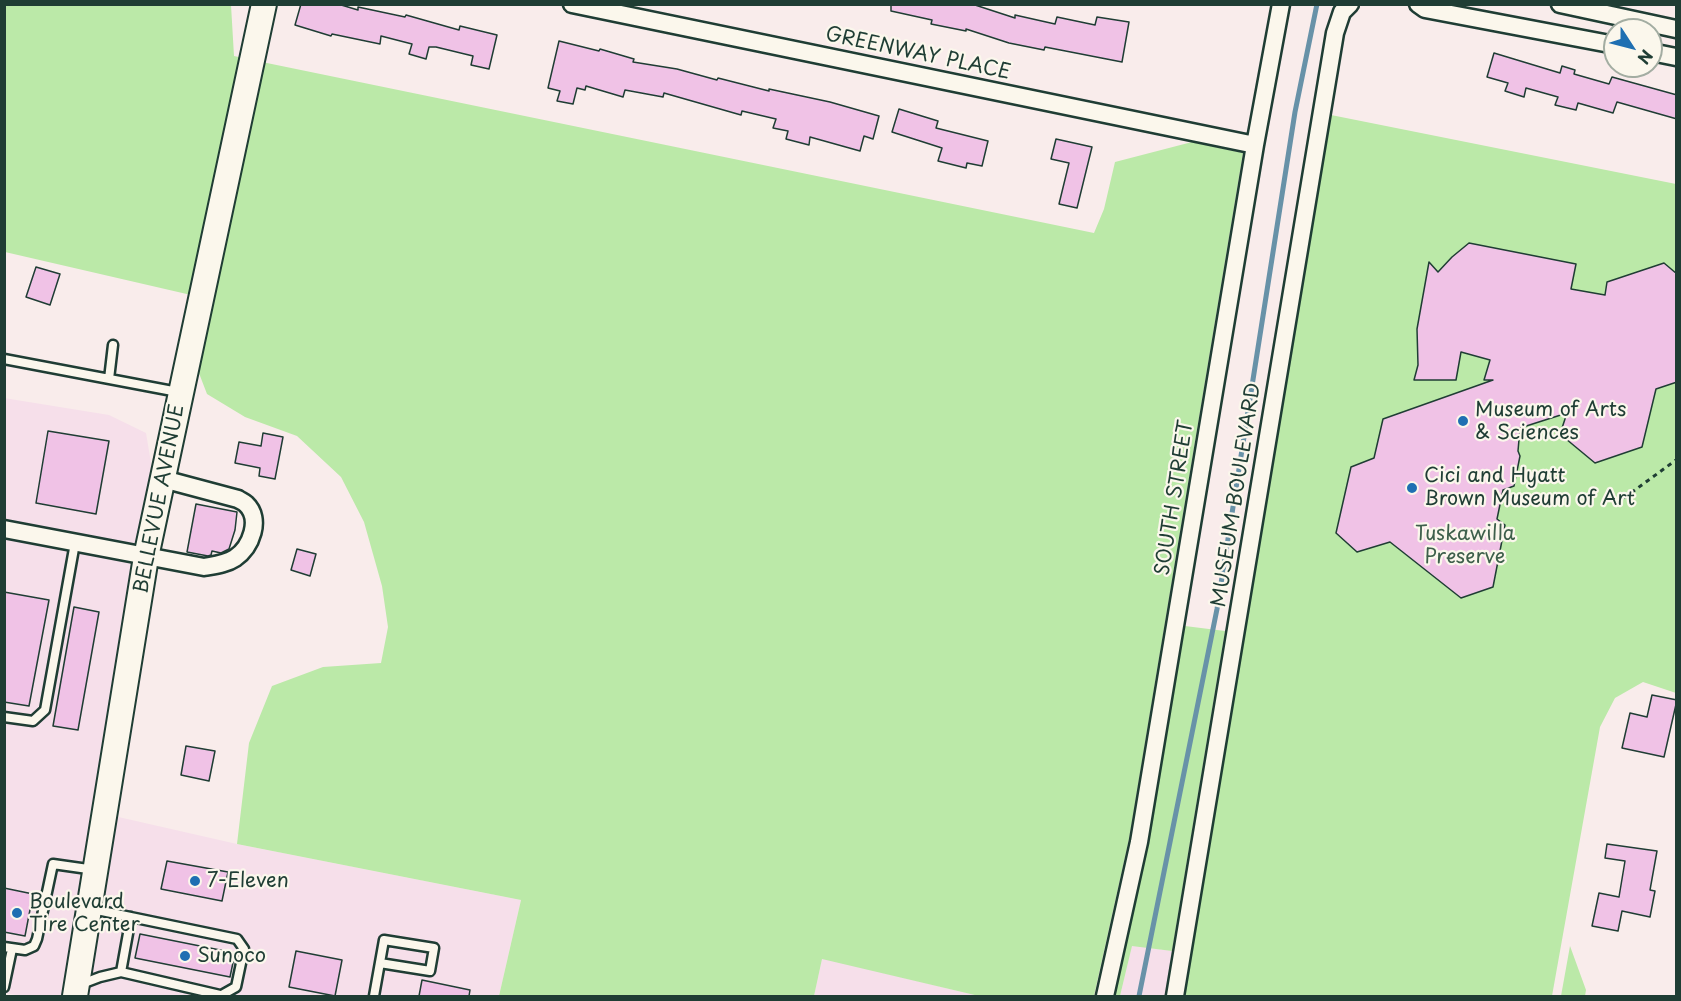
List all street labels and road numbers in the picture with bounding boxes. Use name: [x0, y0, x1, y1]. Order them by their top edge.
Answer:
street label: GREENWAY PLACE: [823, 23, 1013, 85]
street label: MUSEUM BOULEVARD: [1207, 381, 1267, 609]
street label: BELLEVUE AVENUE: [130, 402, 190, 596]
street label: SOUTH STREET: [1151, 419, 1199, 577]

